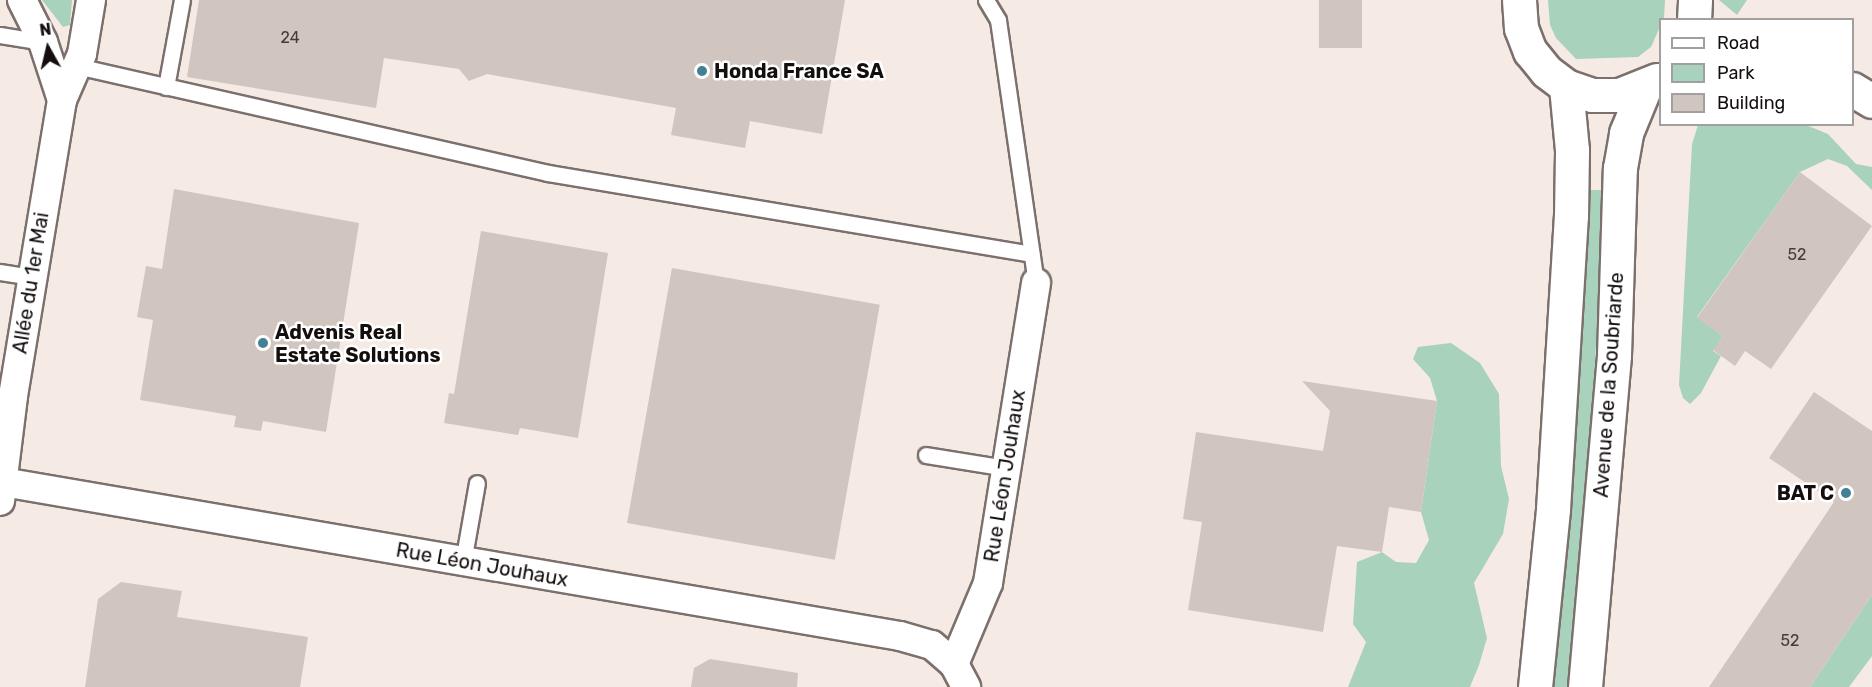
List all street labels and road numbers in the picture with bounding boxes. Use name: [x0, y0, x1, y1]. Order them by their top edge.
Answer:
street label: Allée du 1er Mai: [8, 210, 54, 356]
street label: Avenue de la Soubriarde: [1589, 272, 1629, 498]
street label: Rue Léon Jouhaux: [980, 388, 1030, 564]
street label: Rue Léon Jouhaux: [394, 538, 570, 592]

